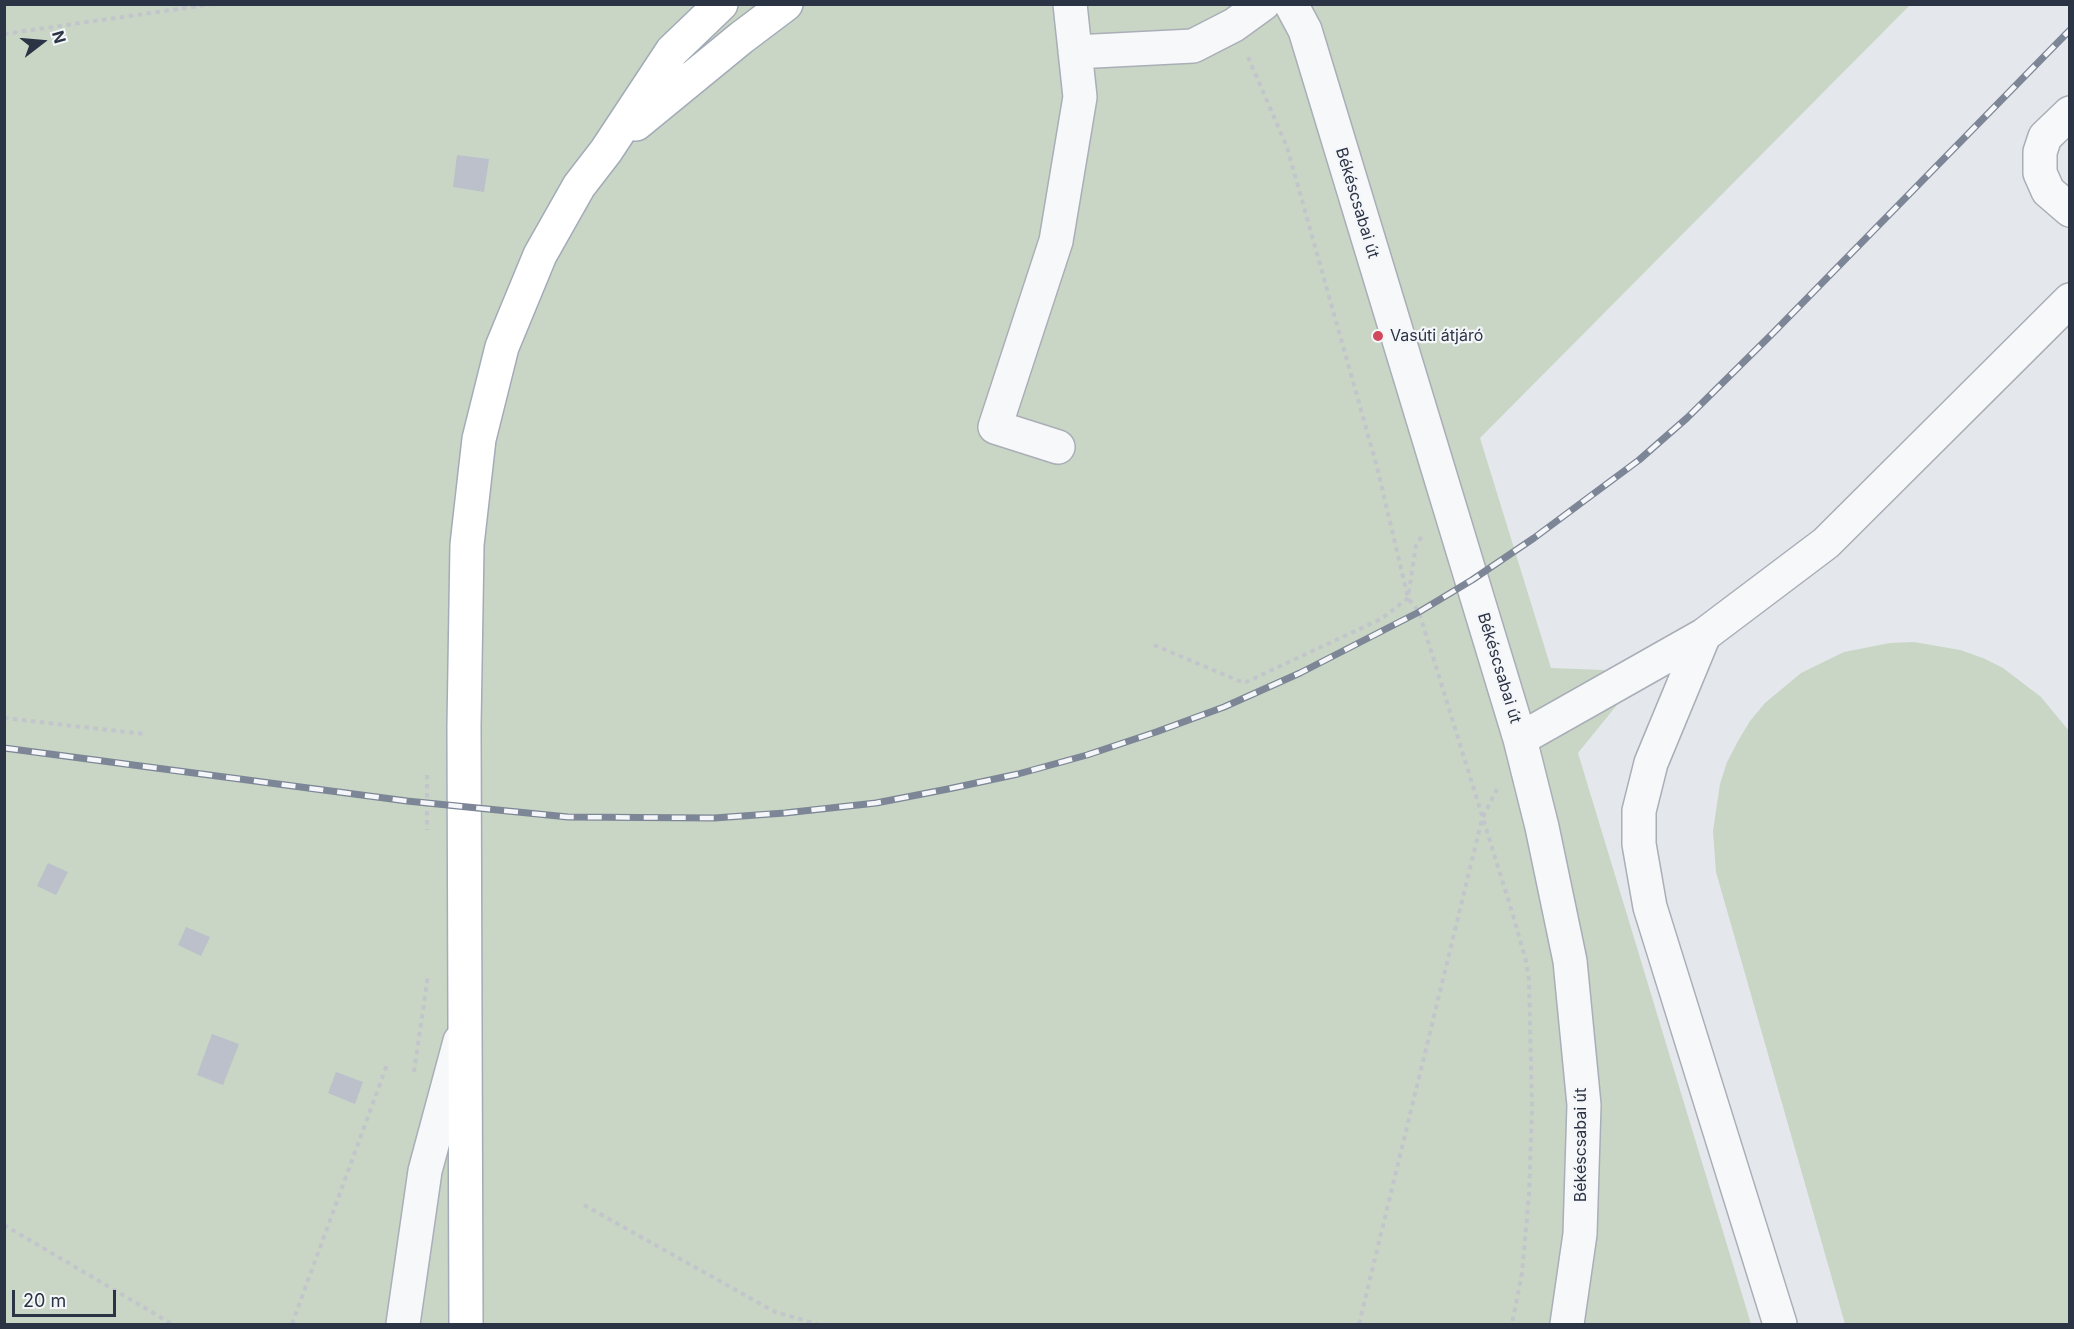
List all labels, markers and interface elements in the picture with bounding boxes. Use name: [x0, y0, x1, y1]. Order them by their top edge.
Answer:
north arrow: [12, 12, 72, 72]
text: N: [48, 28, 71, 46]
street label: Békéscsabai út: [1331, 145, 1383, 261]
place label: Vasúti átjáró: [1390, 326, 1483, 346]
marker: Vasúti átjáró: [1371, 329, 1385, 343]
street label: Békéscsabai út: [1473, 610, 1525, 726]
street label: Békéscsabai út: [1571, 1088, 1591, 1202]
scale bar: [15, 1278, 118, 1316]
text: 20 m: [23, 1290, 66, 1311]

